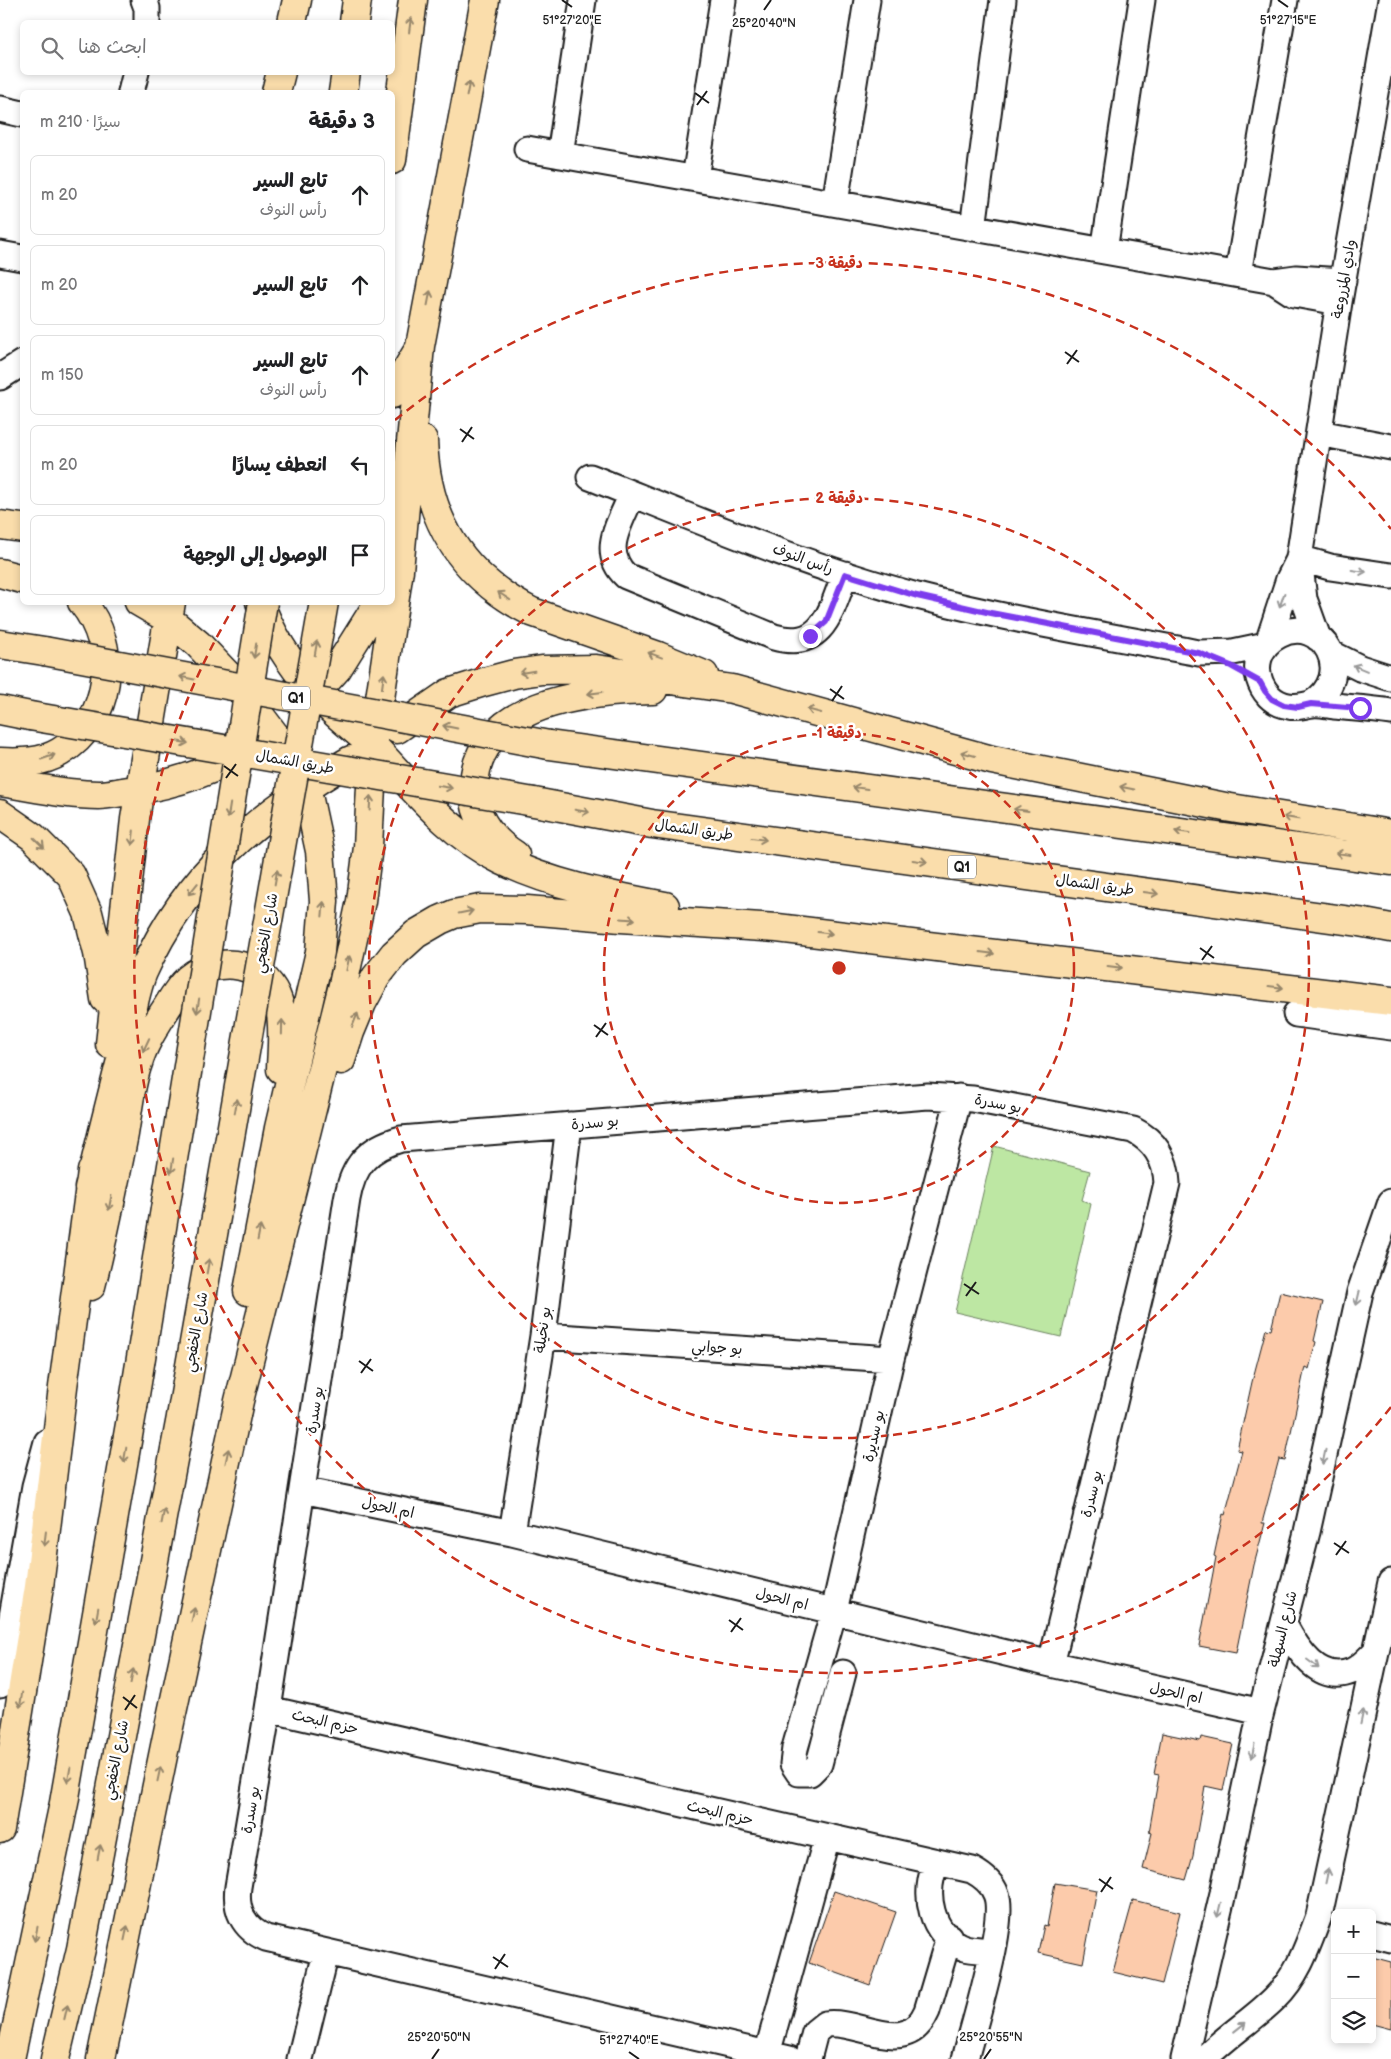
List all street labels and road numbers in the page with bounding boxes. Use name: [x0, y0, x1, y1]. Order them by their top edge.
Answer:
street label: وادي المزروعة: [1328, 238, 1361, 320]
street label: رأس النوف: [770, 539, 836, 579]
road number: Q1: [282, 686, 310, 710]
street label: طريق الشمال: [254, 746, 336, 778]
street label: طريق الشمال: [654, 815, 734, 845]
road number: Q1: [948, 856, 976, 879]
street label: طريق الشمال: [1055, 870, 1135, 900]
street label: شارع الخفجي: [250, 891, 285, 975]
street label: بو سدرة: [973, 1090, 1023, 1118]
street label: بو سدرة: [570, 1111, 620, 1135]
street label: شارع الخفجي: [180, 1290, 215, 1374]
street label: بو نخيلة: [530, 1306, 556, 1354]
street label: بو جوابي: [691, 1337, 743, 1362]
street label: بو سدرة: [302, 1385, 328, 1435]
street label: بو سديرة: [859, 1408, 889, 1464]
street label: بو سدرة: [1077, 1469, 1107, 1519]
street label: ام الحول: [360, 1493, 416, 1524]
street label: ام الحول: [754, 1583, 810, 1616]
street label: شارع السهلة: [1264, 1589, 1302, 1669]
street label: ام الحول: [1148, 1678, 1204, 1709]
street label: حزم البحث: [290, 1705, 360, 1740]
street label: شارع الخفجي: [99, 1718, 136, 1802]
street label: بو سدرة: [237, 1785, 265, 1835]
street label: حزم البحث: [685, 1796, 755, 1831]

